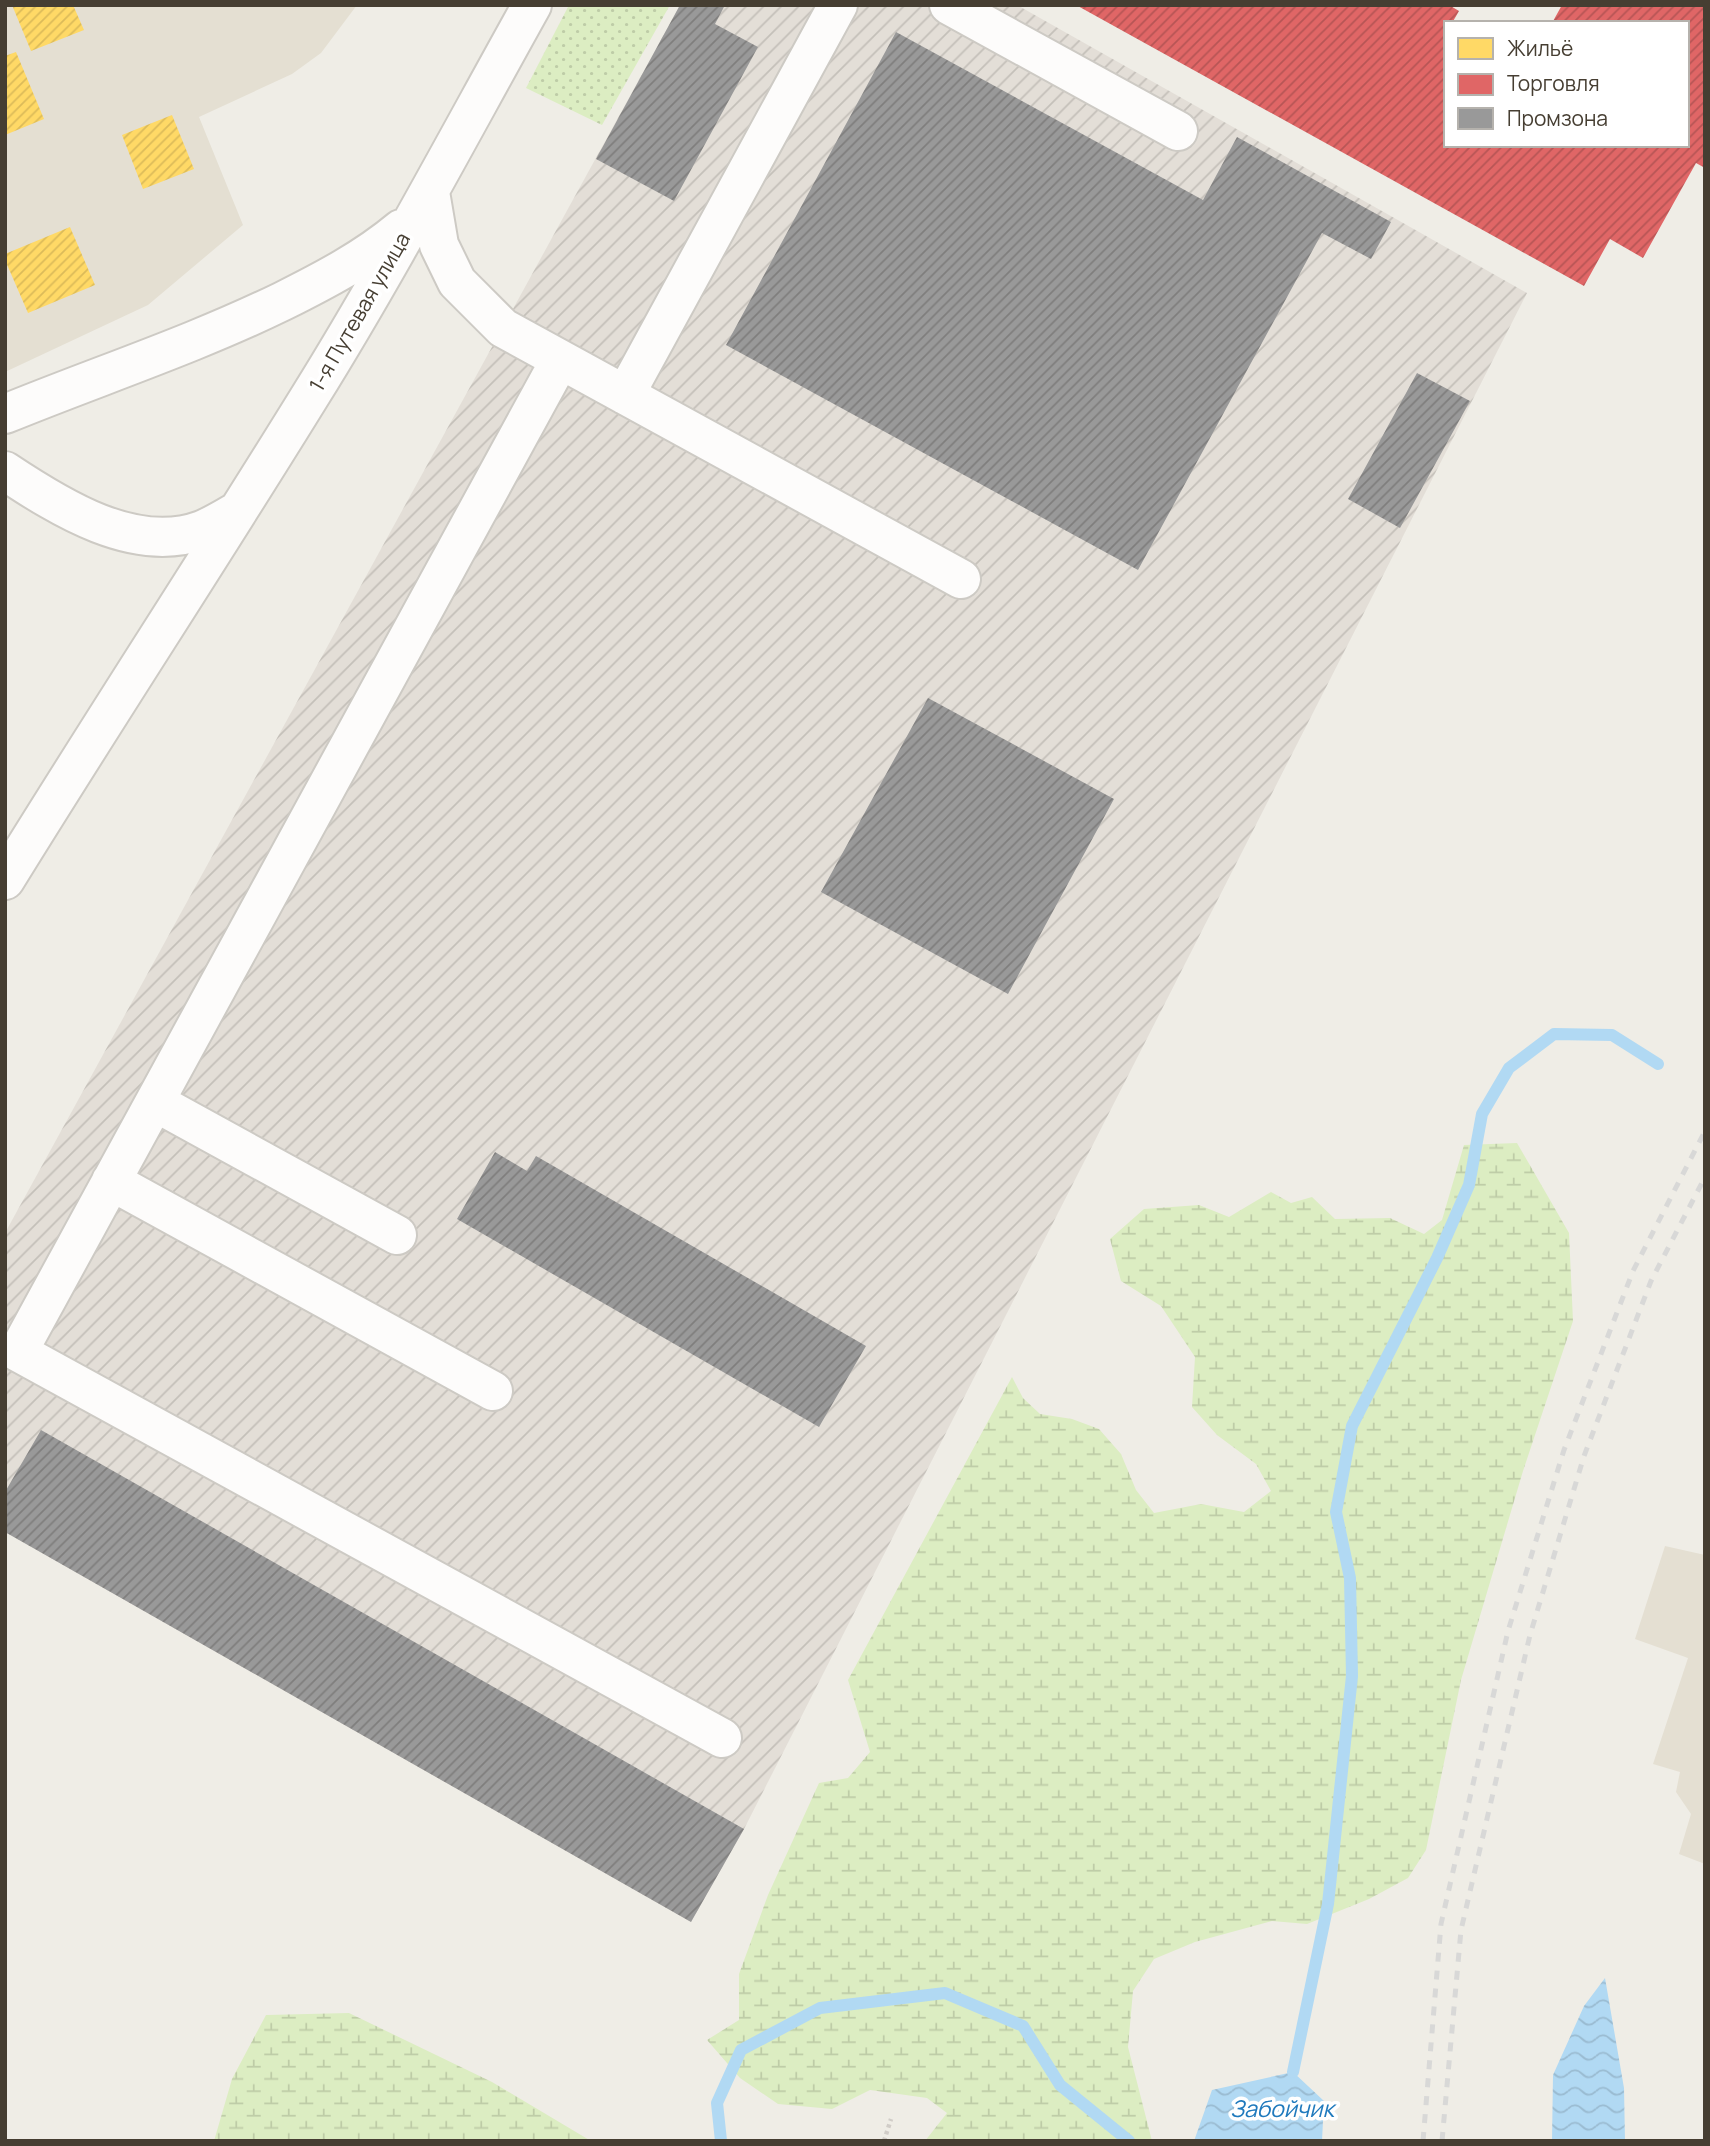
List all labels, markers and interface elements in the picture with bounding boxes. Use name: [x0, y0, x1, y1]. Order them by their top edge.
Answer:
legend: [1444, 21, 1689, 147]
text: Жильё: [1507, 34, 1573, 62]
text: Торговля: [1507, 69, 1600, 97]
text: Промзона: [1507, 104, 1608, 132]
street label: 1-я Путевая улица: [302, 227, 416, 396]
water label: Забойчик: [1230, 2092, 1337, 2124]

